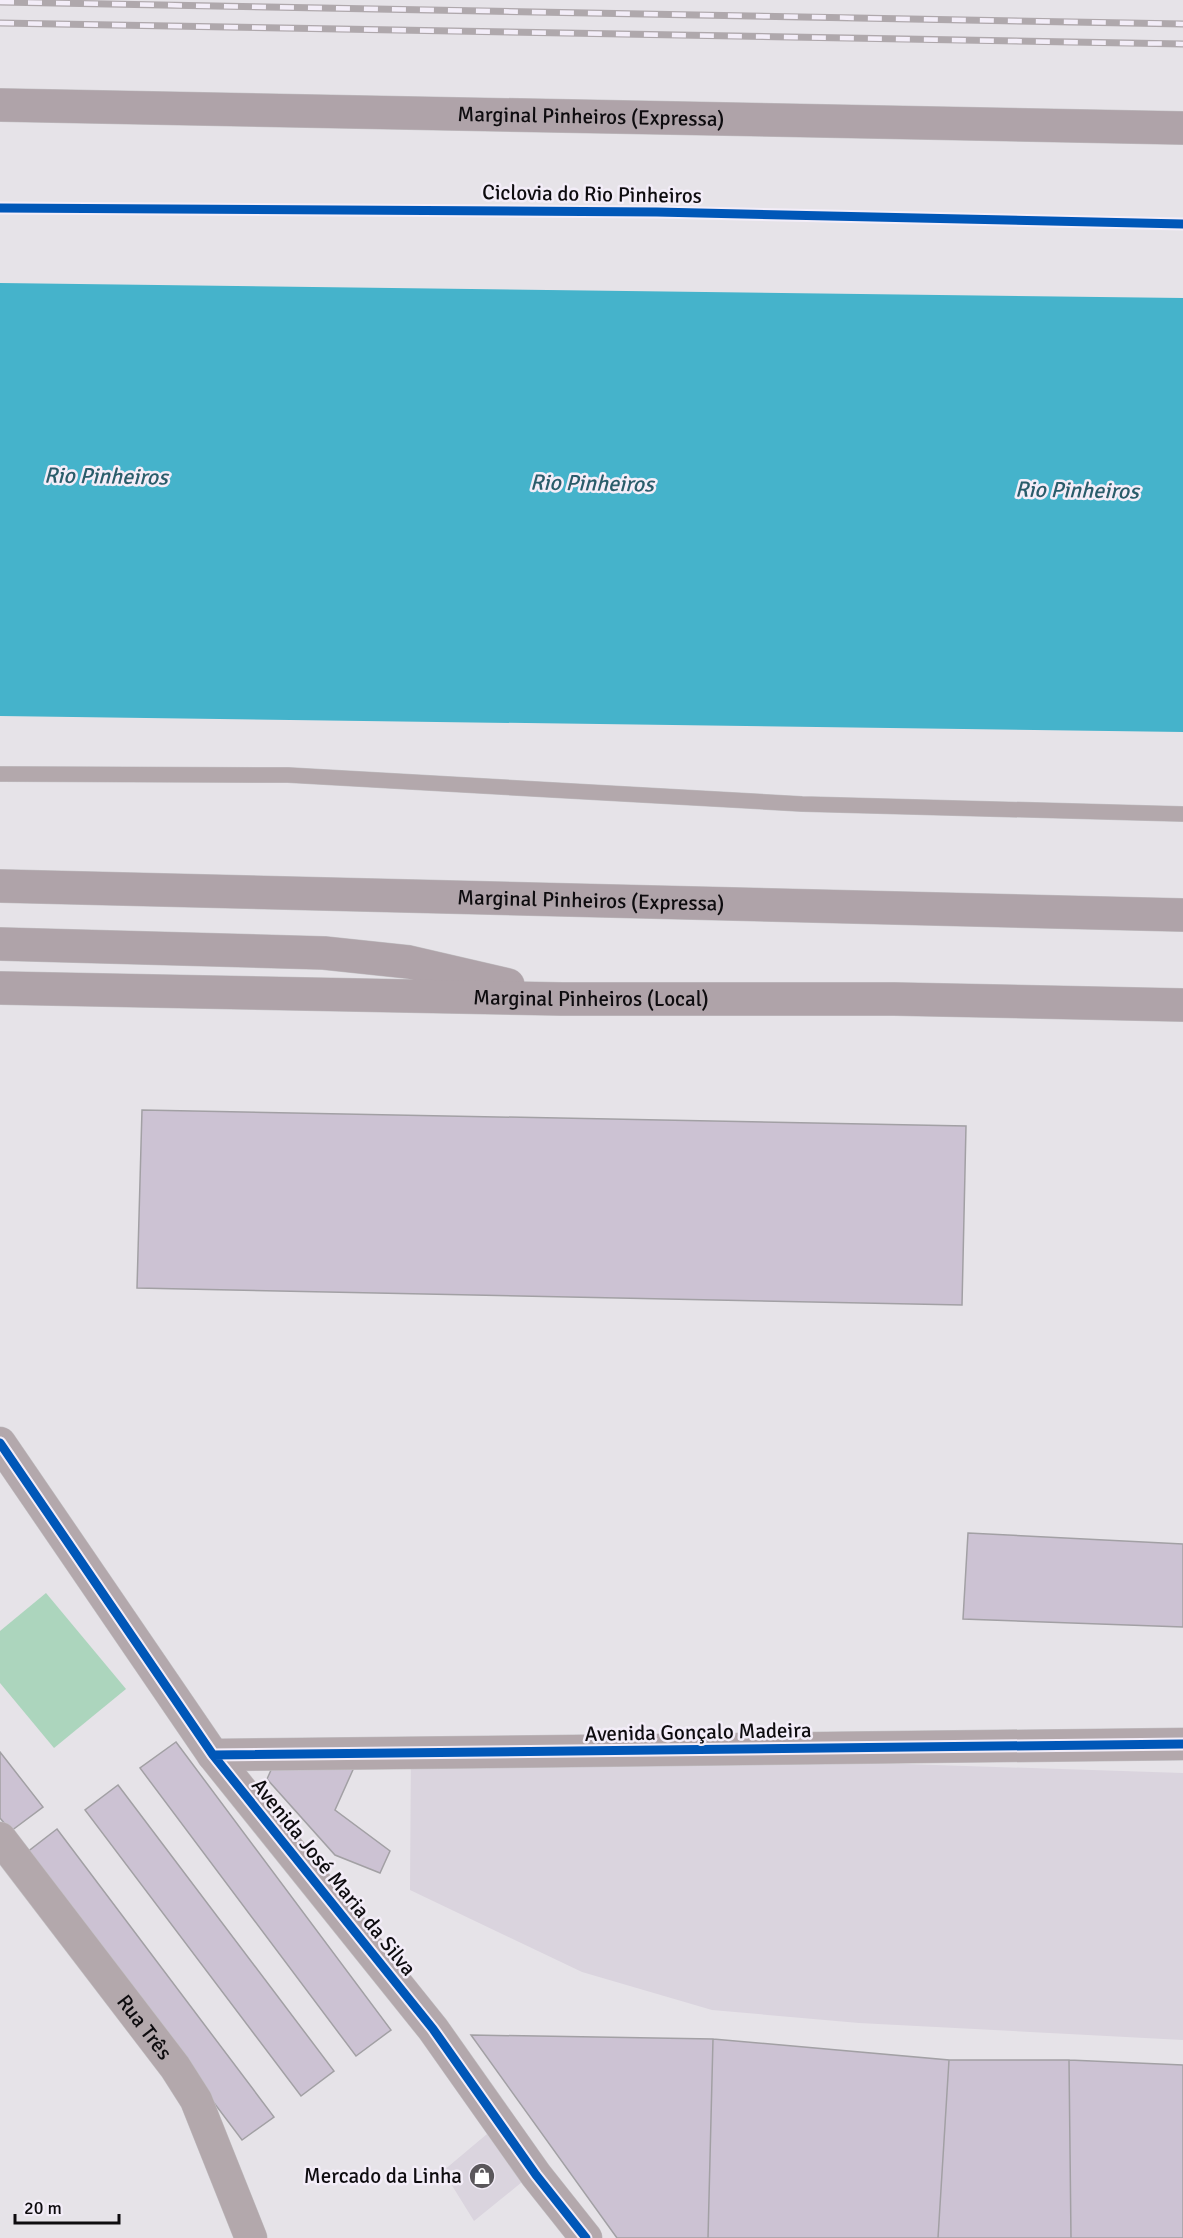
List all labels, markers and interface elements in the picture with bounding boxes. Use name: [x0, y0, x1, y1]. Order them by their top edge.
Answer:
street label: Marginal Pinheiros (Expressa): [457, 101, 725, 132]
street label: Ciclovia do Rio Pinheiros: [482, 179, 702, 209]
water label: Rio Pinheiros: [44, 461, 170, 491]
water label: Rio Pinheiros: [530, 468, 656, 498]
water label: Rio Pinheiros: [1015, 475, 1141, 505]
street label: Marginal Pinheiros (Expressa): [457, 884, 725, 917]
street label: Marginal Pinheiros (Local): [473, 984, 709, 1012]
street label: Avenida Gonçalo Madeira: [584, 1717, 812, 1747]
street label: Avenida José Maria da Silva: [246, 1773, 422, 1981]
street label: Rua Três: [111, 1989, 178, 2065]
shop icon: Mercado da Linha: [467, 2161, 497, 2191]
place label: Mercado da Linha: [304, 2163, 462, 2189]
scale bar: [15, 2187, 118, 2225]
text: 20 m: [24, 2197, 62, 2219]

